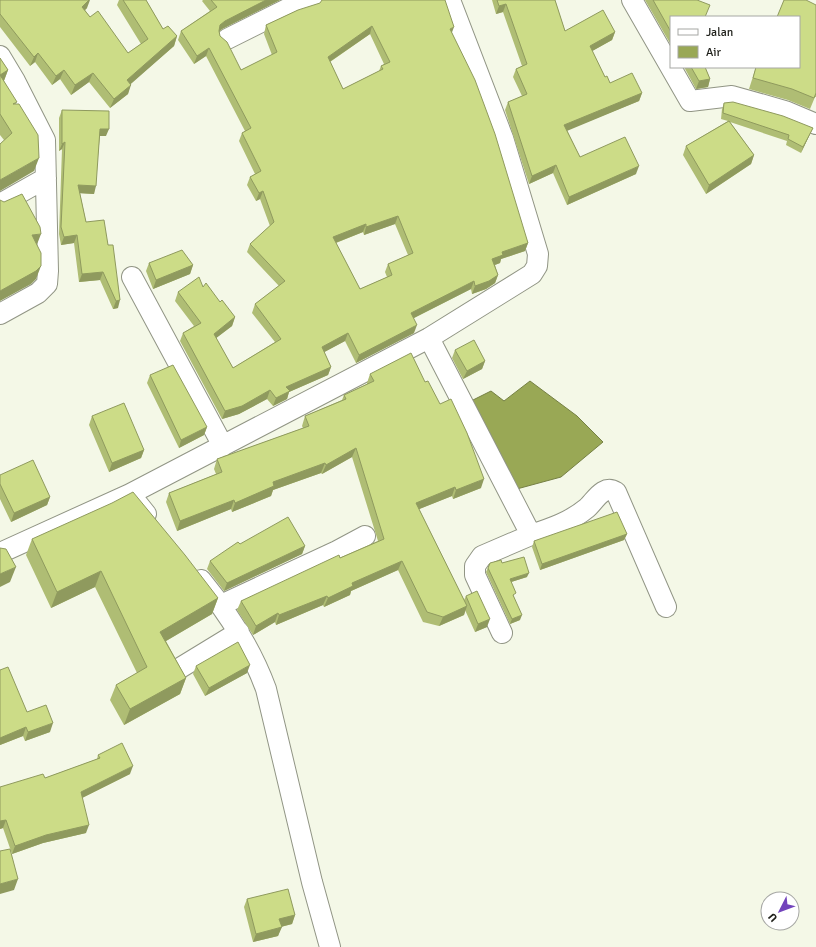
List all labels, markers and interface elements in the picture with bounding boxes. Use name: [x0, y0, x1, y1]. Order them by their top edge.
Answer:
legend: [670, 16, 800, 68]
text: Jalan: [706, 25, 733, 40]
text: Air: [706, 45, 722, 60]
north arrow: [760, 891, 800, 931]
text: U: [766, 910, 780, 924]

